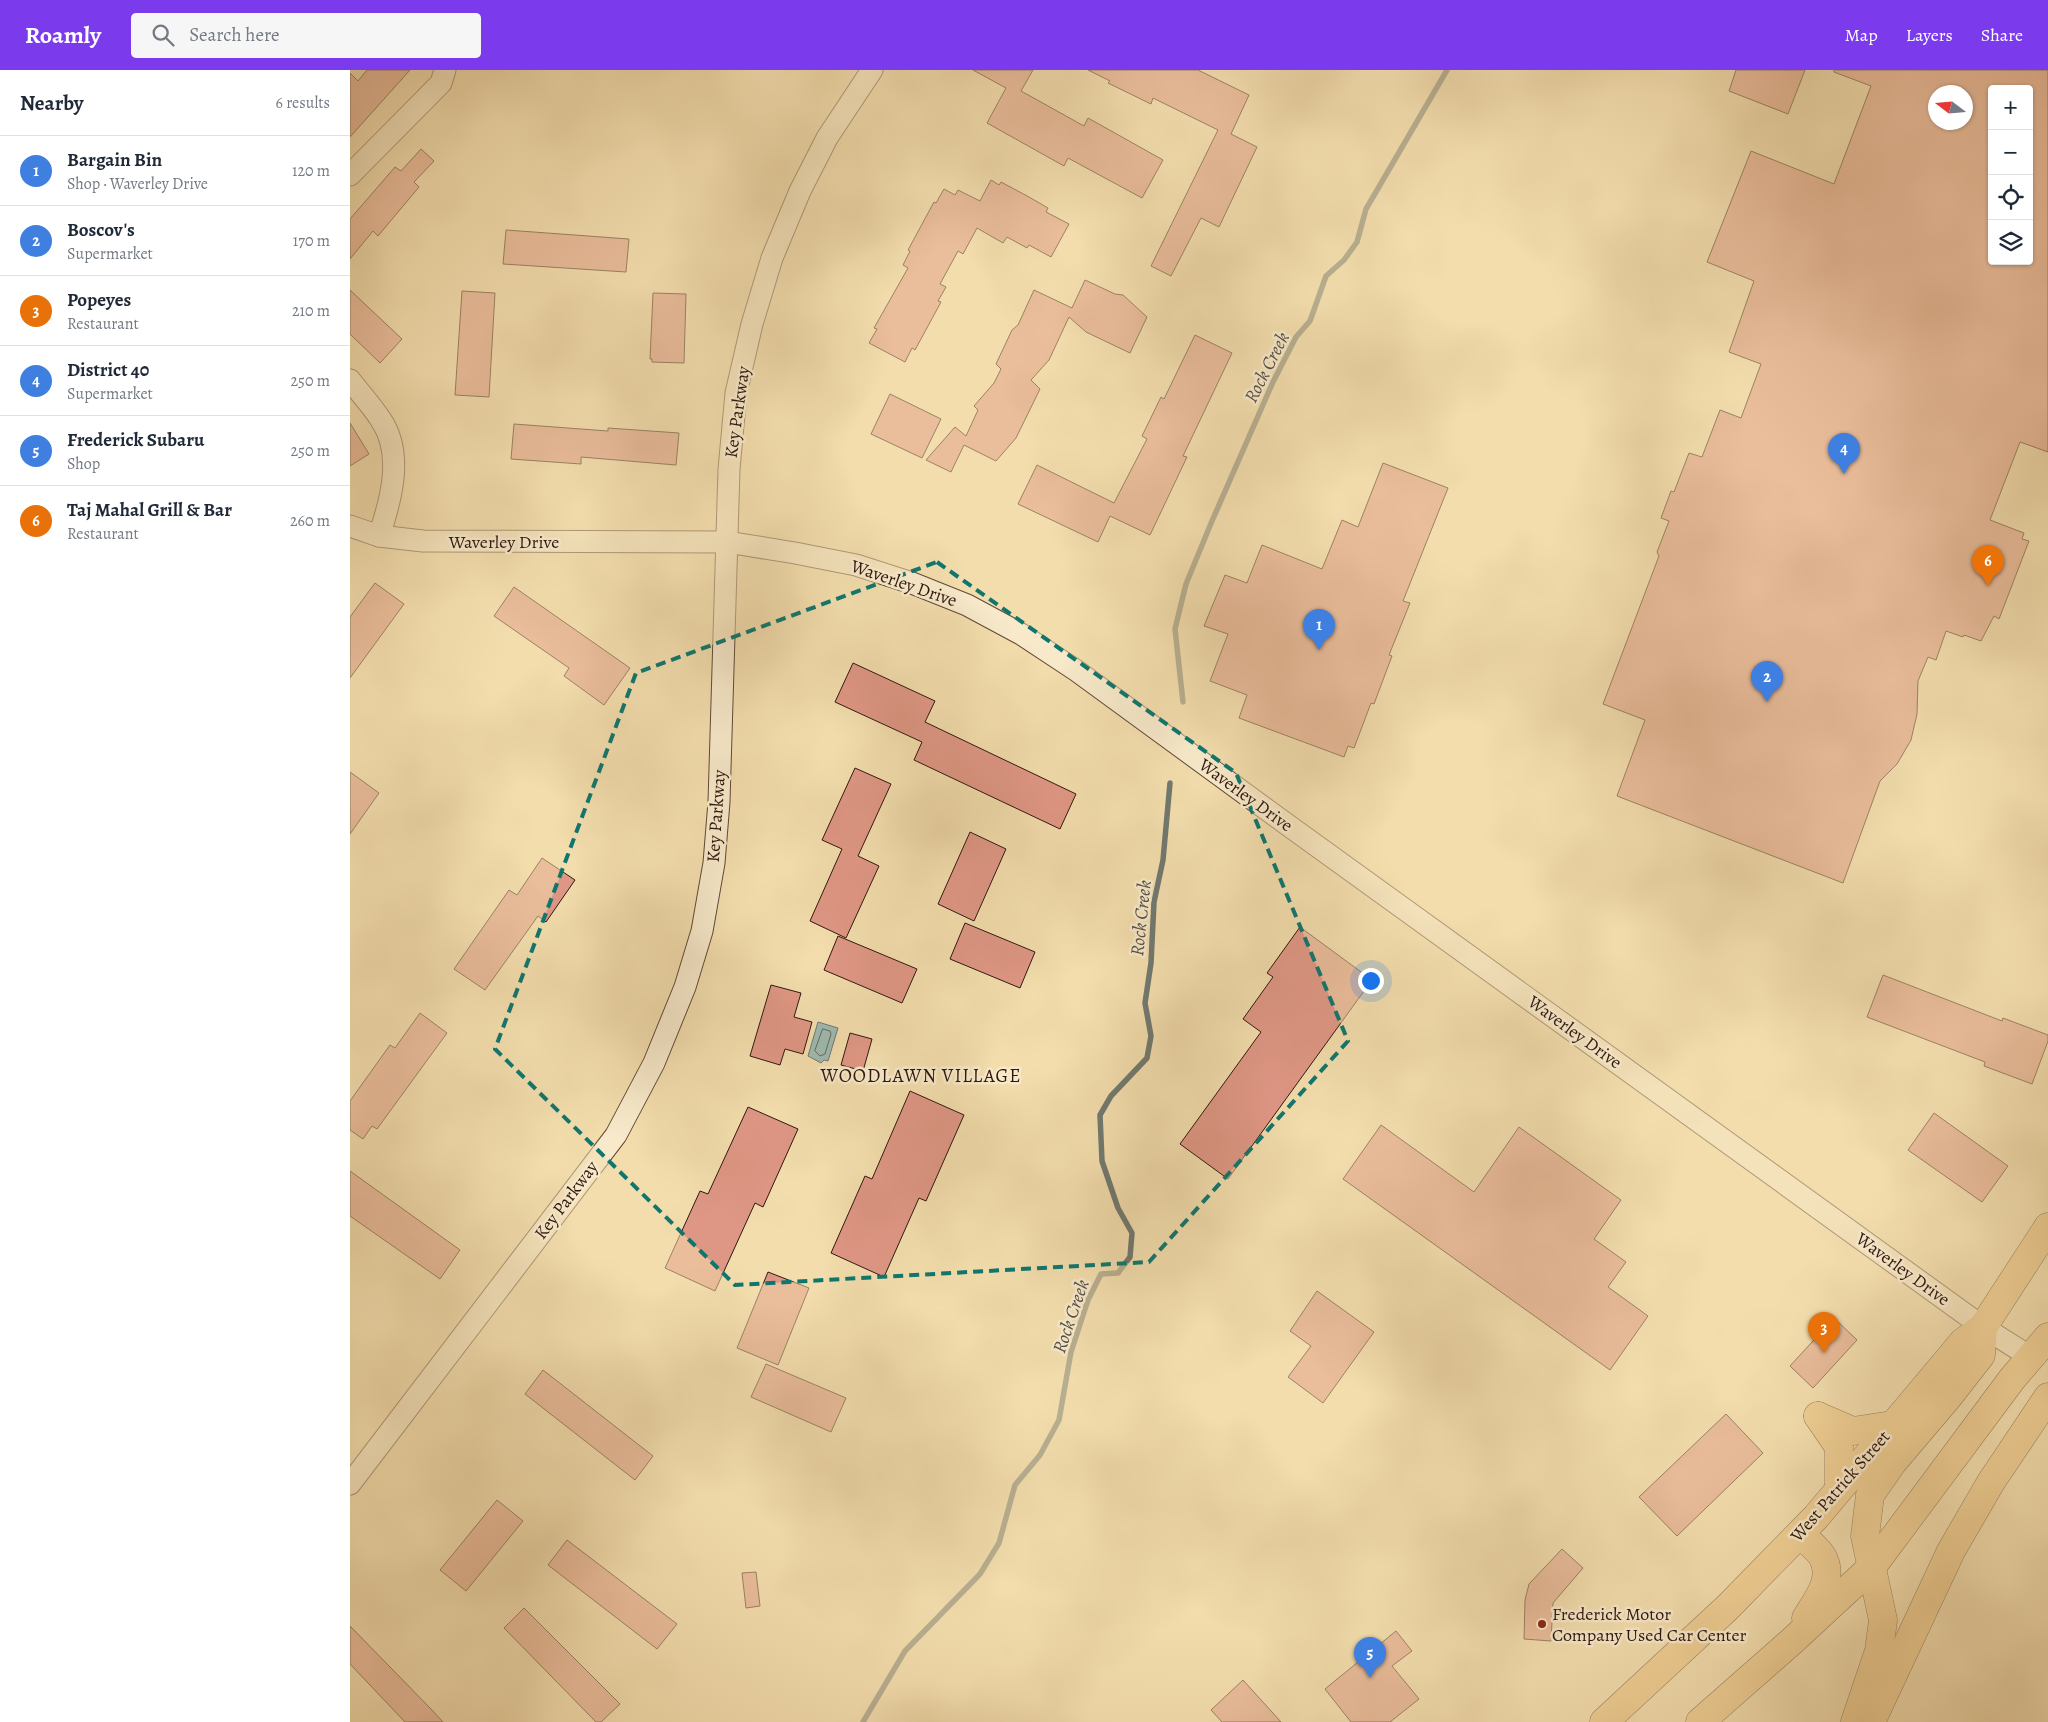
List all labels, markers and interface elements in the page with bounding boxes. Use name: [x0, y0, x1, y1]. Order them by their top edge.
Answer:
search box: [131, 13, 481, 58]
text: Roamly: [25, 19, 101, 51]
icon: search: [149, 21, 177, 49]
text: Search here: [189, 22, 280, 48]
text: Map: [1845, 23, 1878, 47]
text: Layers: [1906, 23, 1953, 47]
text: Share: [1981, 23, 2023, 47]
north arrow: [1928, 85, 1973, 130]
map controls: [1988, 85, 2033, 265]
button: +: [1988, 85, 2033, 130]
text: Nearby: [20, 89, 83, 117]
text: 6 results: [276, 92, 330, 114]
button: −: [1988, 130, 2033, 175]
text: Bargain Bin: [67, 147, 162, 173]
text: 1: [33, 160, 39, 182]
text: 120 m: [292, 160, 330, 182]
text: Shop · Waverley Drive: [67, 173, 208, 195]
button: locate: [1988, 175, 2033, 220]
text: Boscov's: [67, 217, 135, 243]
button: layers: [1988, 220, 2033, 265]
text: 2: [32, 230, 40, 252]
text: 170 m: [293, 230, 330, 252]
text: Supermarket: [67, 243, 153, 265]
text: Popeyes: [67, 287, 131, 313]
text: 3: [33, 300, 39, 322]
text: 210 m: [292, 300, 330, 322]
text: Restaurant: [67, 313, 139, 335]
water label: Rock Creek: [1238, 328, 1296, 407]
text: District 40: [67, 357, 149, 383]
street label: Key Parkway: [719, 363, 755, 460]
text: 4: [32, 370, 40, 392]
text: 250 m: [291, 370, 330, 392]
text: Supermarket: [67, 383, 153, 405]
text: Frederick Subaru: [67, 427, 204, 453]
pin: 4: [1828, 433, 1860, 474]
text: 5: [33, 440, 39, 462]
text: 250 m: [291, 440, 330, 462]
text: Shop: [67, 453, 100, 475]
text: Taj Mahal Grill & Bar: [67, 497, 232, 523]
text: 6: [32, 510, 40, 532]
text: 260 m: [290, 510, 330, 532]
text: Restaurant: [67, 523, 139, 545]
street label: Waverley Drive: [448, 530, 559, 554]
pin: 6: [1972, 545, 2004, 586]
street label: Waverley Drive: [847, 553, 960, 612]
pin: 1: [1303, 609, 1335, 650]
pin: 2: [1751, 661, 1783, 702]
street label: Waverley Drive: [1193, 752, 1298, 837]
street label: Key Parkway: [701, 768, 731, 863]
water label: Rock Creek: [1124, 879, 1158, 957]
your location: [1358, 968, 1384, 994]
street label: Waverley Drive: [1522, 989, 1627, 1074]
district label: WOODLAWN VILLAGE: [820, 1063, 1021, 1089]
street label: Key Parkway: [529, 1155, 604, 1244]
street label: Waverley Drive: [1850, 1226, 1955, 1311]
water label: Rock Creek: [1046, 1276, 1096, 1356]
pin: 3: [1808, 1312, 1840, 1353]
street label: West Patrick Street: [1784, 1425, 1895, 1548]
place label: Frederick Motor Company Used Car Center: [1552, 1602, 1747, 1647]
marker: Frederick Motor Company Used Car Center: [1536, 1618, 1548, 1630]
pin: 5: [1354, 1637, 1386, 1678]

